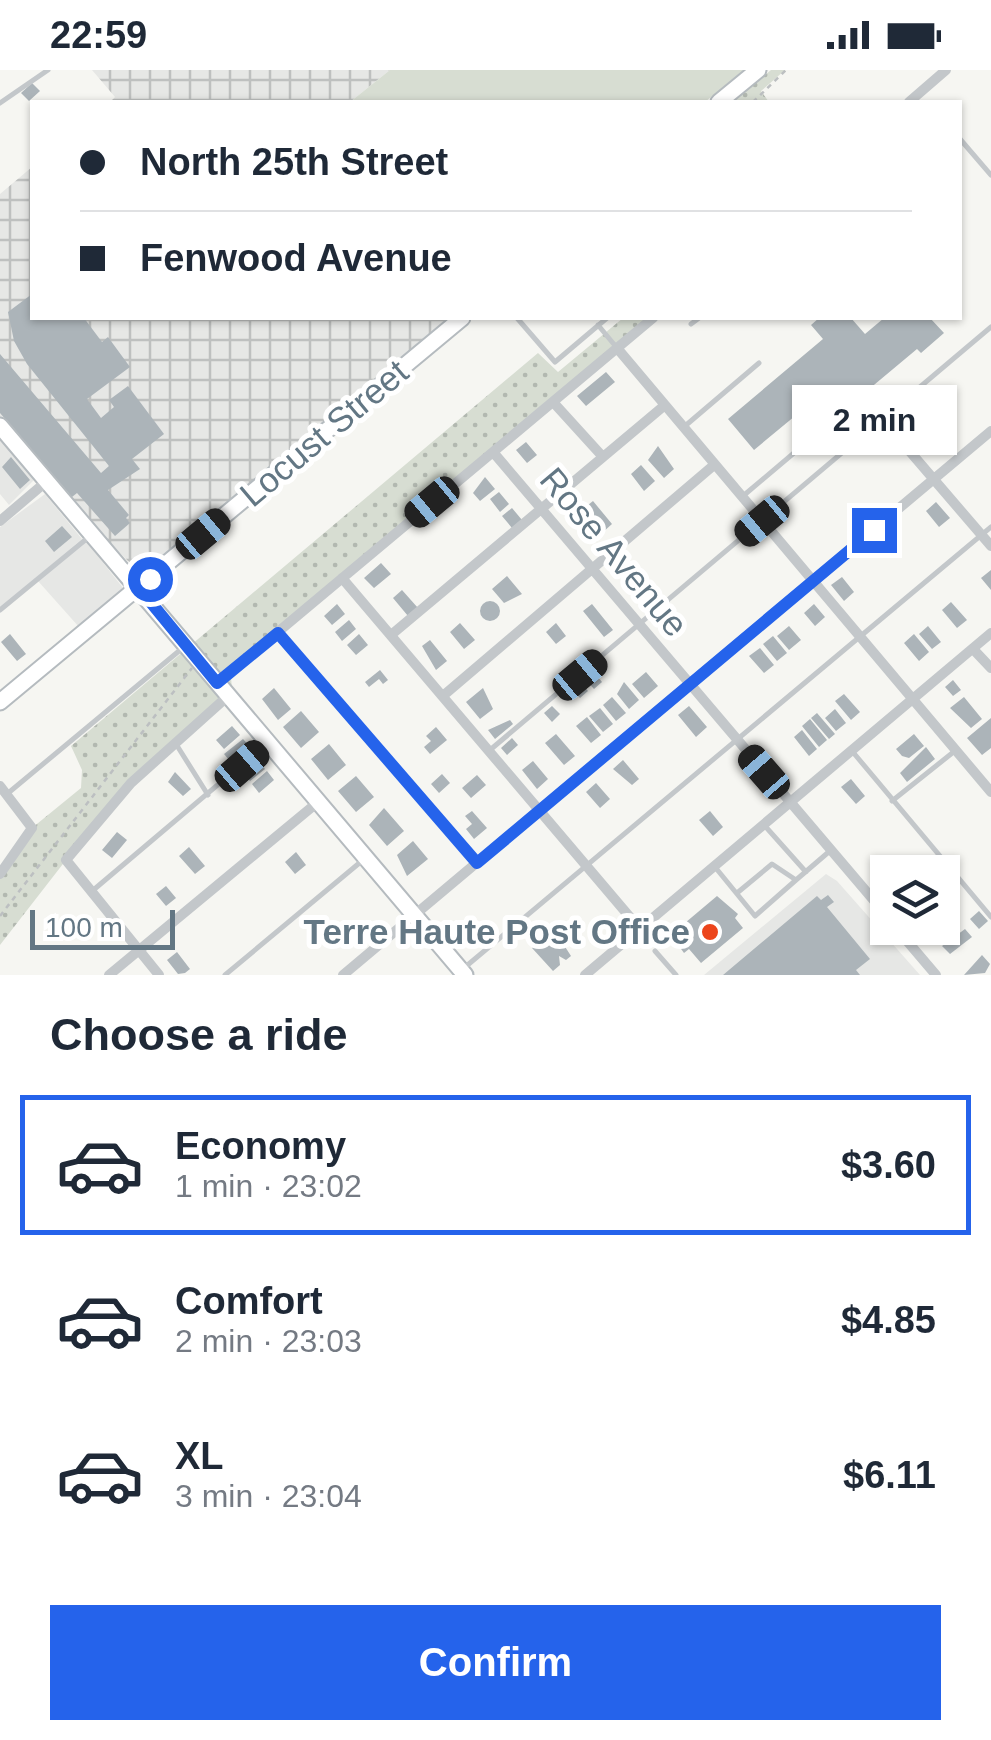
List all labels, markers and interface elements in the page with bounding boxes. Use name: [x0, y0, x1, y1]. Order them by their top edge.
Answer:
text: 22:59: [50, 14, 147, 56]
text: North 25th Street: [140, 141, 448, 183]
text: Fenwood Avenue: [140, 237, 452, 279]
street label: Locust Street: [232, 351, 415, 514]
callout: 2 min: [792, 385, 956, 455]
text: 2 min: [833, 402, 916, 438]
street label: Rose Avenue: [533, 460, 696, 644]
car: [399, 471, 465, 533]
car: [729, 490, 795, 552]
car: [170, 503, 236, 565]
route end: [852, 508, 897, 553]
route start: [128, 557, 173, 602]
car: [547, 644, 613, 706]
car: [210, 735, 274, 797]
car: [733, 740, 795, 804]
map controls: [870, 855, 960, 945]
button: layers: [870, 855, 960, 945]
scale bar: [30, 905, 175, 950]
text: 100 m: [45, 912, 123, 943]
place label: Terre Haute Post Office: [304, 912, 690, 951]
marker: Terre Haute Post Office: [699, 921, 721, 943]
text: Choose a ride: [50, 1009, 348, 1060]
icon: car: [55, 1120, 145, 1210]
text: Economy: [175, 1125, 346, 1167]
text: $3.60: [841, 1144, 936, 1186]
text: 1 min · 23:02: [175, 1168, 362, 1204]
icon: car: [55, 1275, 145, 1365]
text: Comfort: [175, 1280, 323, 1322]
text: $4.85: [841, 1299, 936, 1341]
text: 2 min · 23:03: [175, 1323, 362, 1359]
icon: car: [55, 1430, 145, 1520]
text: XL: [175, 1435, 224, 1477]
text: $6.11: [843, 1454, 936, 1496]
text: 3 min · 23:04: [175, 1478, 362, 1514]
button: Confirm: [50, 1605, 941, 1720]

